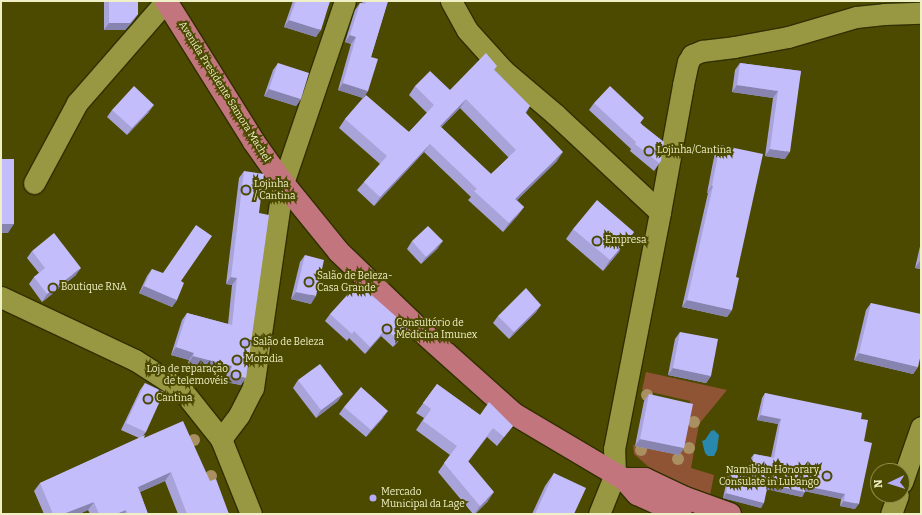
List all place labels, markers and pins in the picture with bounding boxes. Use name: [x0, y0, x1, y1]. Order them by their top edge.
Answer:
place label: Lojinha/Cantina: [657, 145, 731, 157]
marker: Lojinha/Cantina: [644, 146, 654, 156]
place label: Lojinha / Cantina: [254, 178, 296, 202]
marker: Lojinha / Cantina: [241, 185, 251, 195]
place label: Empresa: [605, 235, 647, 247]
marker: Empresa: [592, 236, 602, 246]
place label: Salão de Beleza- Casa Grande: [317, 270, 393, 294]
marker: Salão de Beleza- Casa Grande: [304, 277, 314, 287]
place label: Boutique RNA: [61, 282, 127, 294]
marker: Boutique RNA: [48, 283, 58, 293]
place label: Consultório de Medicina Imunex: [396, 317, 477, 340]
marker: Consultório de Medicina Imunex: [381, 323, 393, 335]
place label: Salão de Beleza: [253, 337, 324, 349]
marker: Salão de Beleza: [240, 338, 250, 348]
place label: Moradia: [245, 354, 283, 366]
marker: Moradia: [232, 355, 242, 365]
place label: Loja de reparação de telemovéis: [146, 363, 228, 386]
marker: Loja de reparação de telemovéis: [231, 370, 241, 380]
place label: Cantina: [156, 393, 192, 405]
marker: Cantina: [143, 394, 153, 404]
place label: Namibian Honorary Consulate in Lubango: [719, 464, 819, 488]
marker: Namibian Honorary Consulate in Lubango: [822, 471, 832, 481]
place label: Mercado Municipal da Lage: [381, 486, 465, 510]
marker: Mercado Municipal da Lage: [368, 493, 378, 503]

